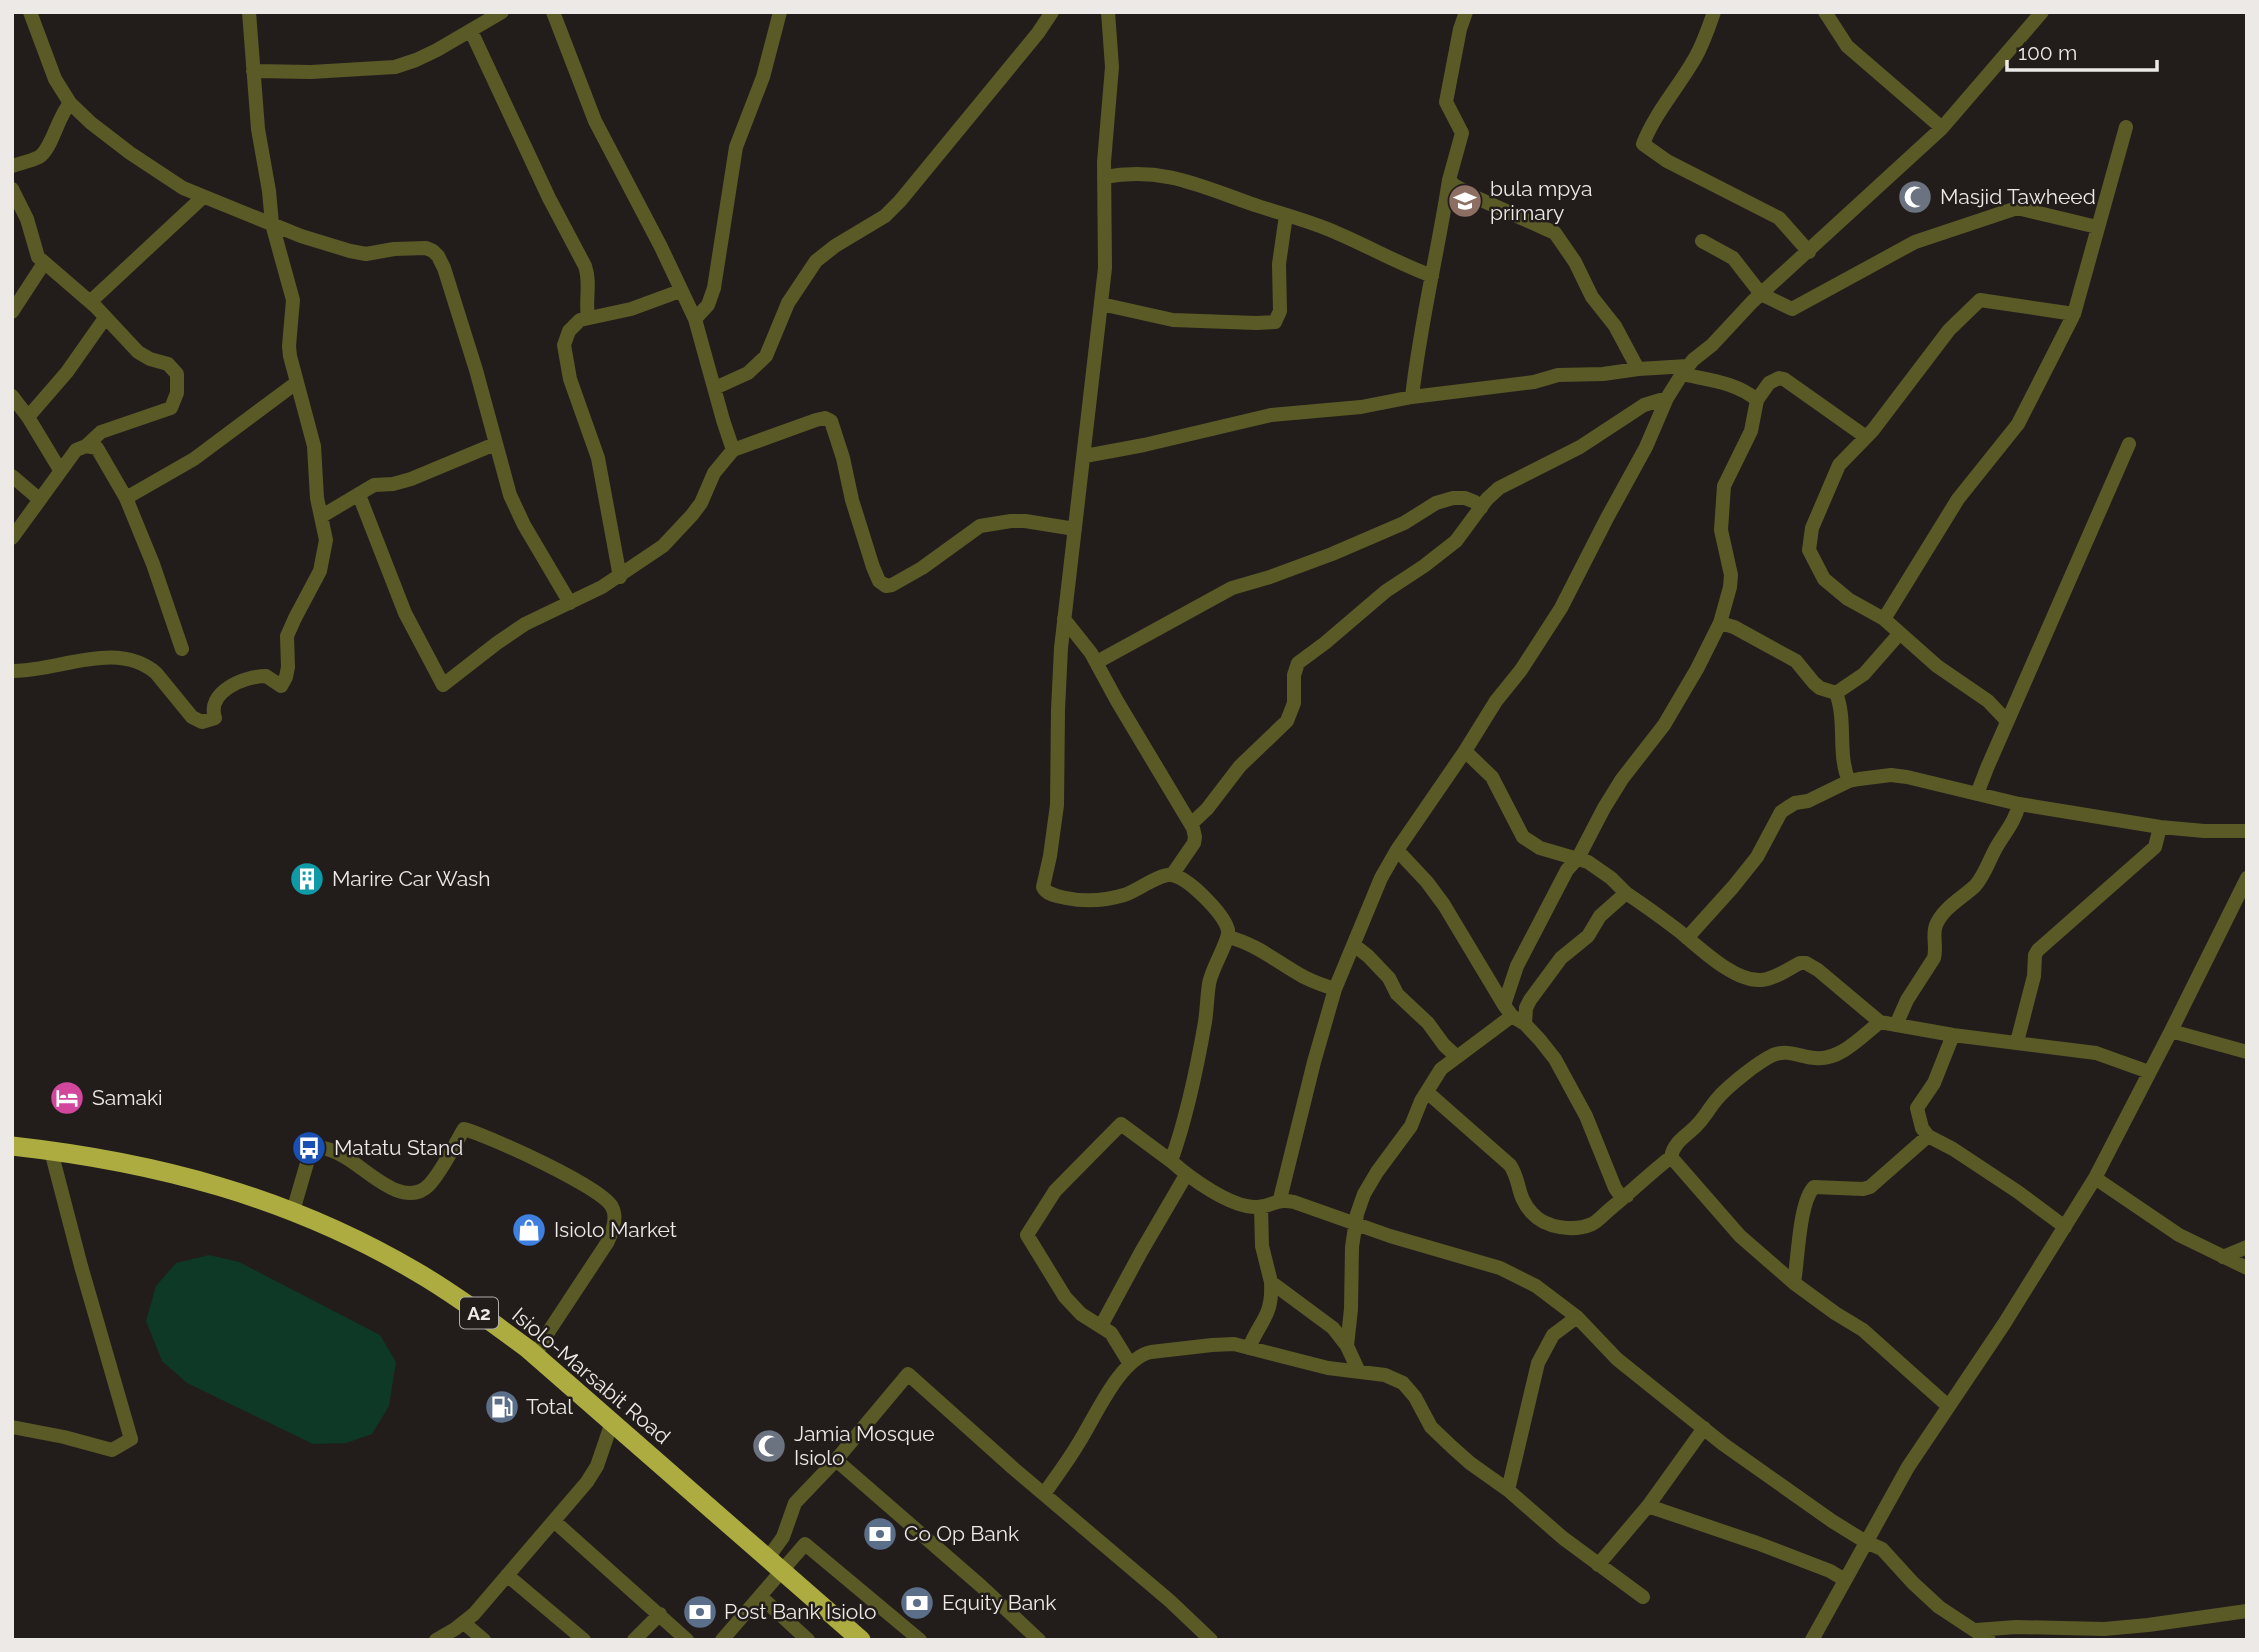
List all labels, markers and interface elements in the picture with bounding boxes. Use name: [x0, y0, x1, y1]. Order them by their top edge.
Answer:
scale bar: [2007, 28, 2158, 72]
text: 100 m: [2018, 40, 2077, 65]
place label: bula mpya primary: [1490, 176, 1592, 225]
mosque icon: Masjid Tawheed: [1896, 178, 1934, 216]
school or university icon: bula mpya primary: [1446, 182, 1484, 220]
place label: Masjid Tawheed: [1940, 184, 2096, 209]
building icon: Marire Car Wash: [288, 860, 326, 898]
place label: Marire Car Wash: [332, 866, 490, 891]
hotel icon: Samaki: [48, 1079, 86, 1117]
place label: Samaki: [92, 1085, 163, 1110]
bus stop icon: Matatu Stand: [290, 1129, 328, 1167]
place label: Matatu Stand: [334, 1135, 463, 1160]
shop icon: Isiolo Market: [510, 1211, 548, 1249]
place label: Isiolo Market: [554, 1217, 677, 1242]
road number: A2: [460, 1298, 498, 1329]
street label: Isiolo-Marsabit Road: [507, 1302, 675, 1449]
fuel station icon: Total: [483, 1388, 521, 1426]
place label: Total: [526, 1394, 573, 1419]
place label: Jamia Mosque Isiolo: [794, 1421, 935, 1470]
mosque icon: Jamia Mosque Isiolo: [750, 1427, 788, 1465]
bank icon: Co Op Bank: [861, 1515, 899, 1553]
place label: Co Op Bank: [904, 1521, 1019, 1546]
bank icon: Equity Bank: [898, 1584, 936, 1622]
place label: Equity Bank: [942, 1590, 1057, 1615]
bank icon: Post Bank Isiolo: [681, 1593, 719, 1631]
place label: Post Bank Isiolo: [724, 1599, 877, 1624]

